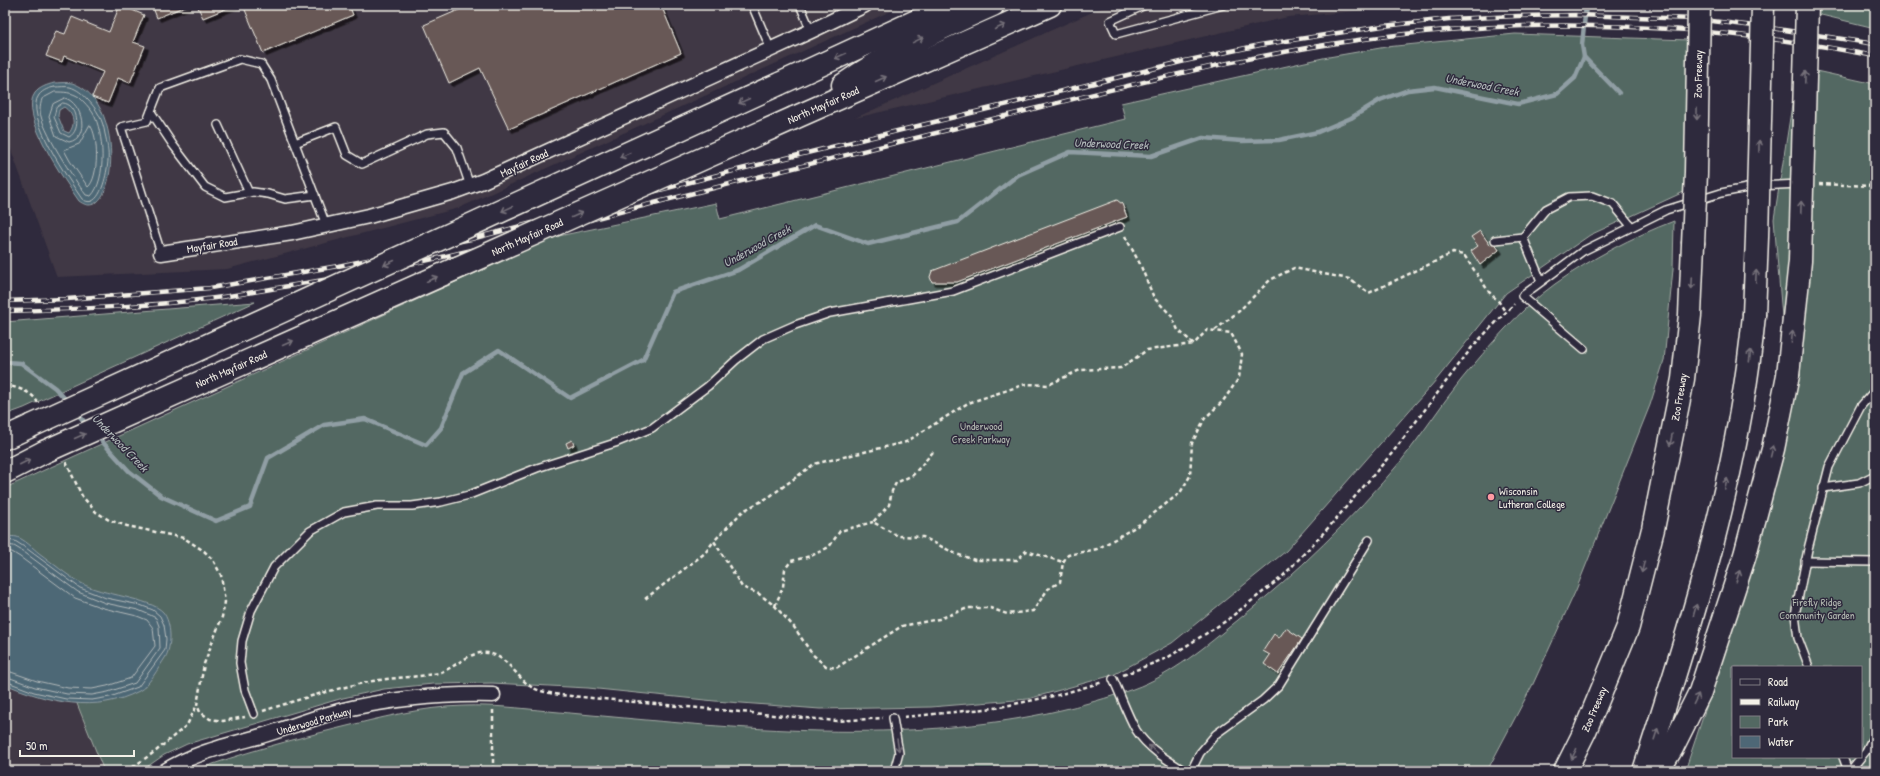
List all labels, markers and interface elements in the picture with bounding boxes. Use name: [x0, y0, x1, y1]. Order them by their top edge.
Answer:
one-way arrow: [993, 23, 1005, 30]
one-way arrow: [912, 36, 924, 43]
street label: Zoo Freeway: [1691, 49, 1705, 98]
one-way arrow: [834, 53, 846, 61]
water label: Underwood Creek: [1444, 69, 1521, 100]
one-way arrow: [1801, 71, 1809, 84]
one-way arrow: [874, 75, 886, 83]
street label: North Mayfair Road: [785, 83, 861, 127]
one-way arrow: [738, 97, 750, 105]
one-way arrow: [1693, 107, 1701, 120]
water label: Underwood Creek: [1073, 134, 1150, 153]
one-way arrow: [1756, 140, 1763, 153]
street label: Mayfair Road: [498, 146, 551, 180]
one-way arrow: [620, 151, 632, 159]
one-way arrow: [1798, 201, 1805, 214]
one-way arrow: [502, 206, 514, 213]
one-way arrow: [570, 211, 582, 218]
street label: North Mayfair Road: [489, 215, 565, 259]
water label: Underwood Creek: [720, 220, 794, 271]
street label: Mayfair Road: [186, 234, 239, 256]
one-way arrow: [383, 260, 395, 267]
one-way arrow: [1752, 270, 1759, 283]
one-way arrow: [426, 275, 438, 282]
one-way arrow: [1688, 276, 1695, 289]
one-way arrow: [1789, 330, 1796, 343]
one-way arrow: [282, 339, 294, 347]
street label: North Mayfair Road: [193, 347, 269, 391]
one-way arrow: [1746, 350, 1754, 363]
street label: Zoo Freeway: [1668, 372, 1690, 422]
water label: Underwood Creek: [88, 410, 153, 476]
park label: Underwood Creek Parkway: [952, 419, 1011, 446]
one-way arrow: [74, 432, 86, 440]
one-way arrow: [1667, 433, 1675, 446]
one-way arrow: [1769, 445, 1776, 458]
one-way arrow: [18, 458, 30, 466]
one-way arrow: [1723, 478, 1731, 491]
place label: Wisconsin Lutheran College: [1499, 484, 1566, 511]
marker: Wisconsin Lutheran College: [1486, 492, 1496, 502]
one-way arrow: [1639, 560, 1647, 573]
one-way arrow: [1735, 570, 1742, 583]
park label: Firefly Ridge Community Garden: [1779, 595, 1855, 622]
one-way arrow: [1692, 604, 1699, 617]
legend: [1732, 666, 1862, 758]
text: Road: [1768, 673, 1788, 690]
street label: Zoo Freeway: [1578, 684, 1610, 734]
text: Railway: [1768, 693, 1799, 710]
one-way arrow: [1693, 694, 1700, 706]
street label: Underwood Parkway: [275, 704, 353, 738]
text: Park: [1768, 713, 1788, 730]
one-way arrow: [1653, 728, 1660, 741]
scale bar: [20, 732, 134, 758]
text: Water: [1768, 733, 1794, 750]
text: 50 m: [26, 737, 47, 754]
one-way arrow: [894, 738, 902, 751]
one-way arrow: [1148, 745, 1158, 754]
one-way arrow: [1570, 747, 1577, 759]

